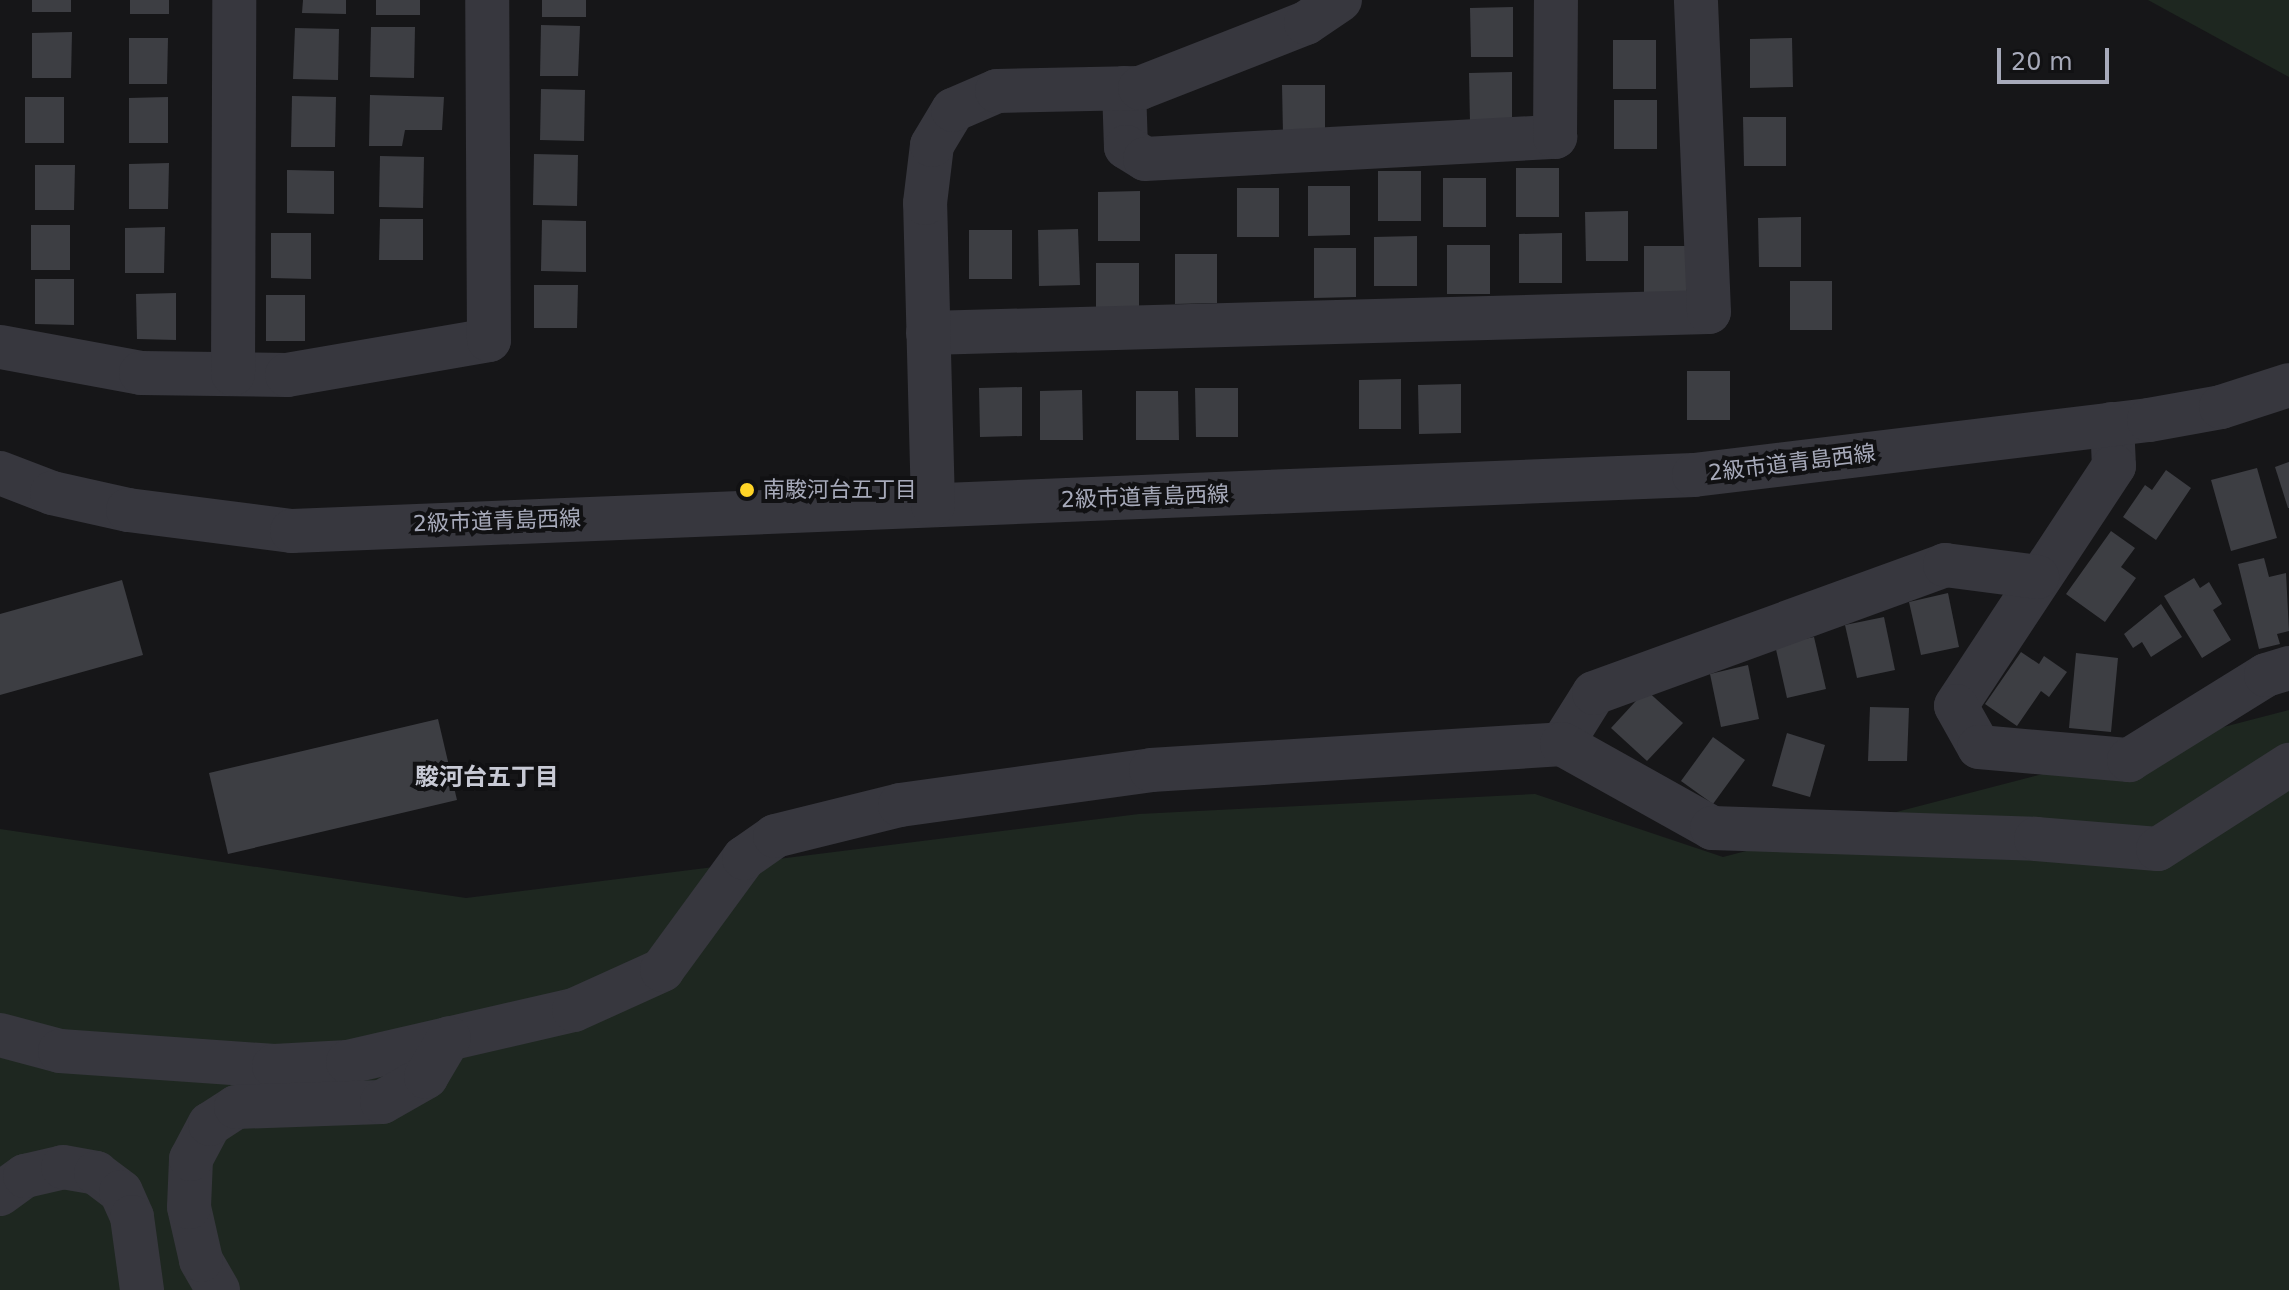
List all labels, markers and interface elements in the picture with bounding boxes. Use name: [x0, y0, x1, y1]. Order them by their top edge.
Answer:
scale bar: [2001, 32, 2113, 82]
text: 20 m: [2011, 48, 2073, 76]
street label: 2級市道青島西線: [1707, 440, 1877, 486]
place label: 南駿河台五丁目: [763, 477, 917, 503]
marker: 南駿河台五丁目: [738, 481, 756, 499]
street label: 2級市道青島西線: [1061, 481, 1229, 513]
street label: 2級市道青島西線: [413, 505, 581, 537]
district label: 駿河台五丁目: [415, 764, 559, 792]

